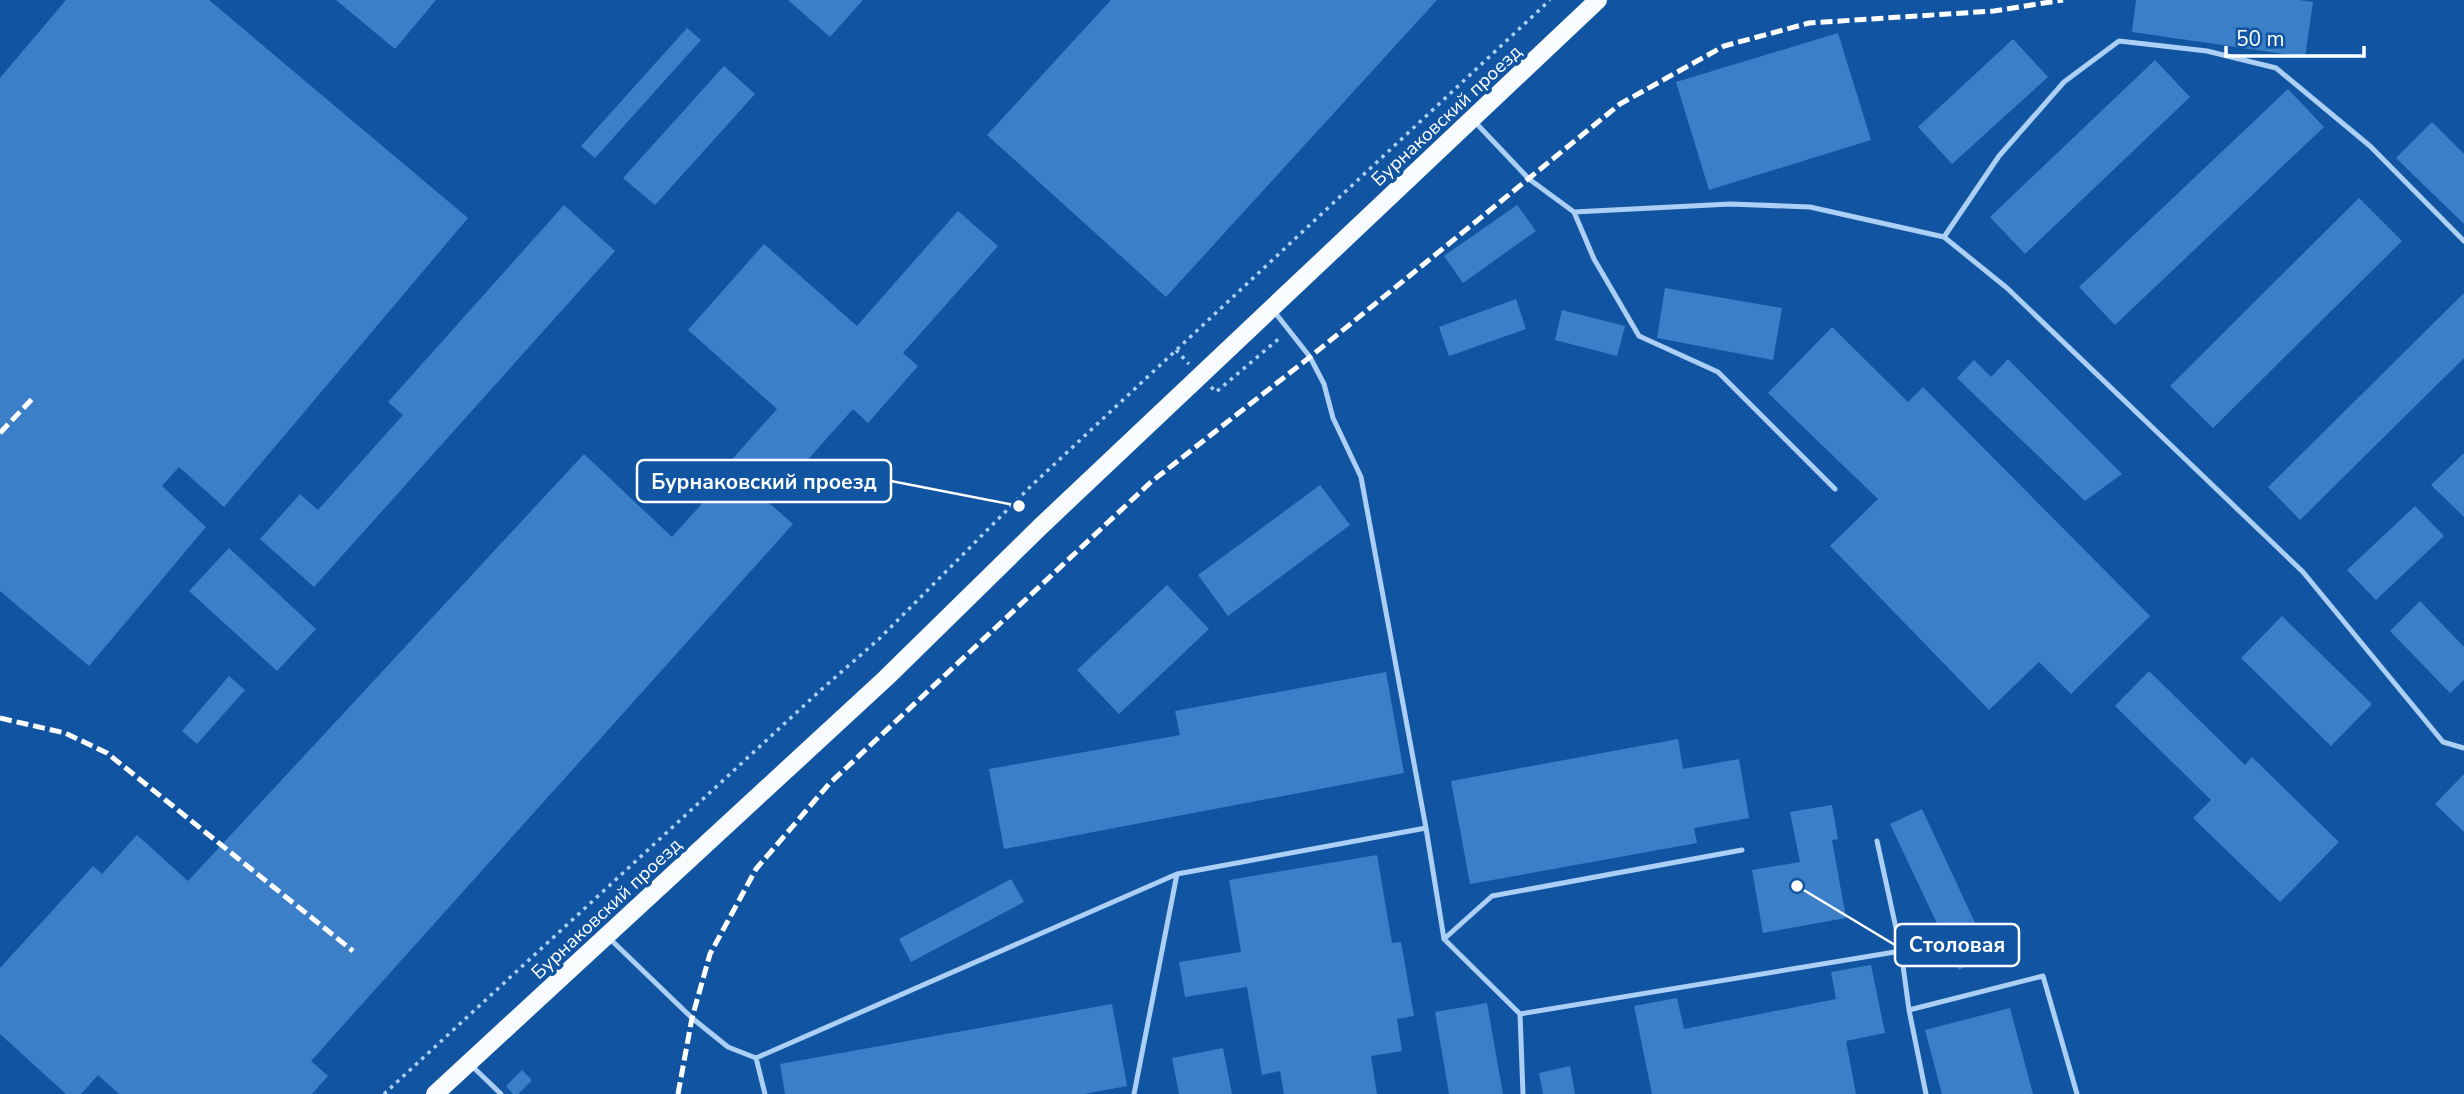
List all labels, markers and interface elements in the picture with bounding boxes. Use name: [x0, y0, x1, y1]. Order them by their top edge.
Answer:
scale bar: [2226, 14, 2364, 58]
text: 50 m: [2236, 25, 2285, 53]
street label: Бурнаковский проезд: [1366, 39, 1527, 192]
callout: Бурнаковский проезд: [637, 460, 891, 502]
text: Бурнаковский проезд: [651, 468, 877, 496]
street label: Бурнаковский проезд: [526, 832, 687, 985]
callout: Столовая: [1895, 924, 2019, 966]
text: Столовая: [1909, 931, 2005, 959]

